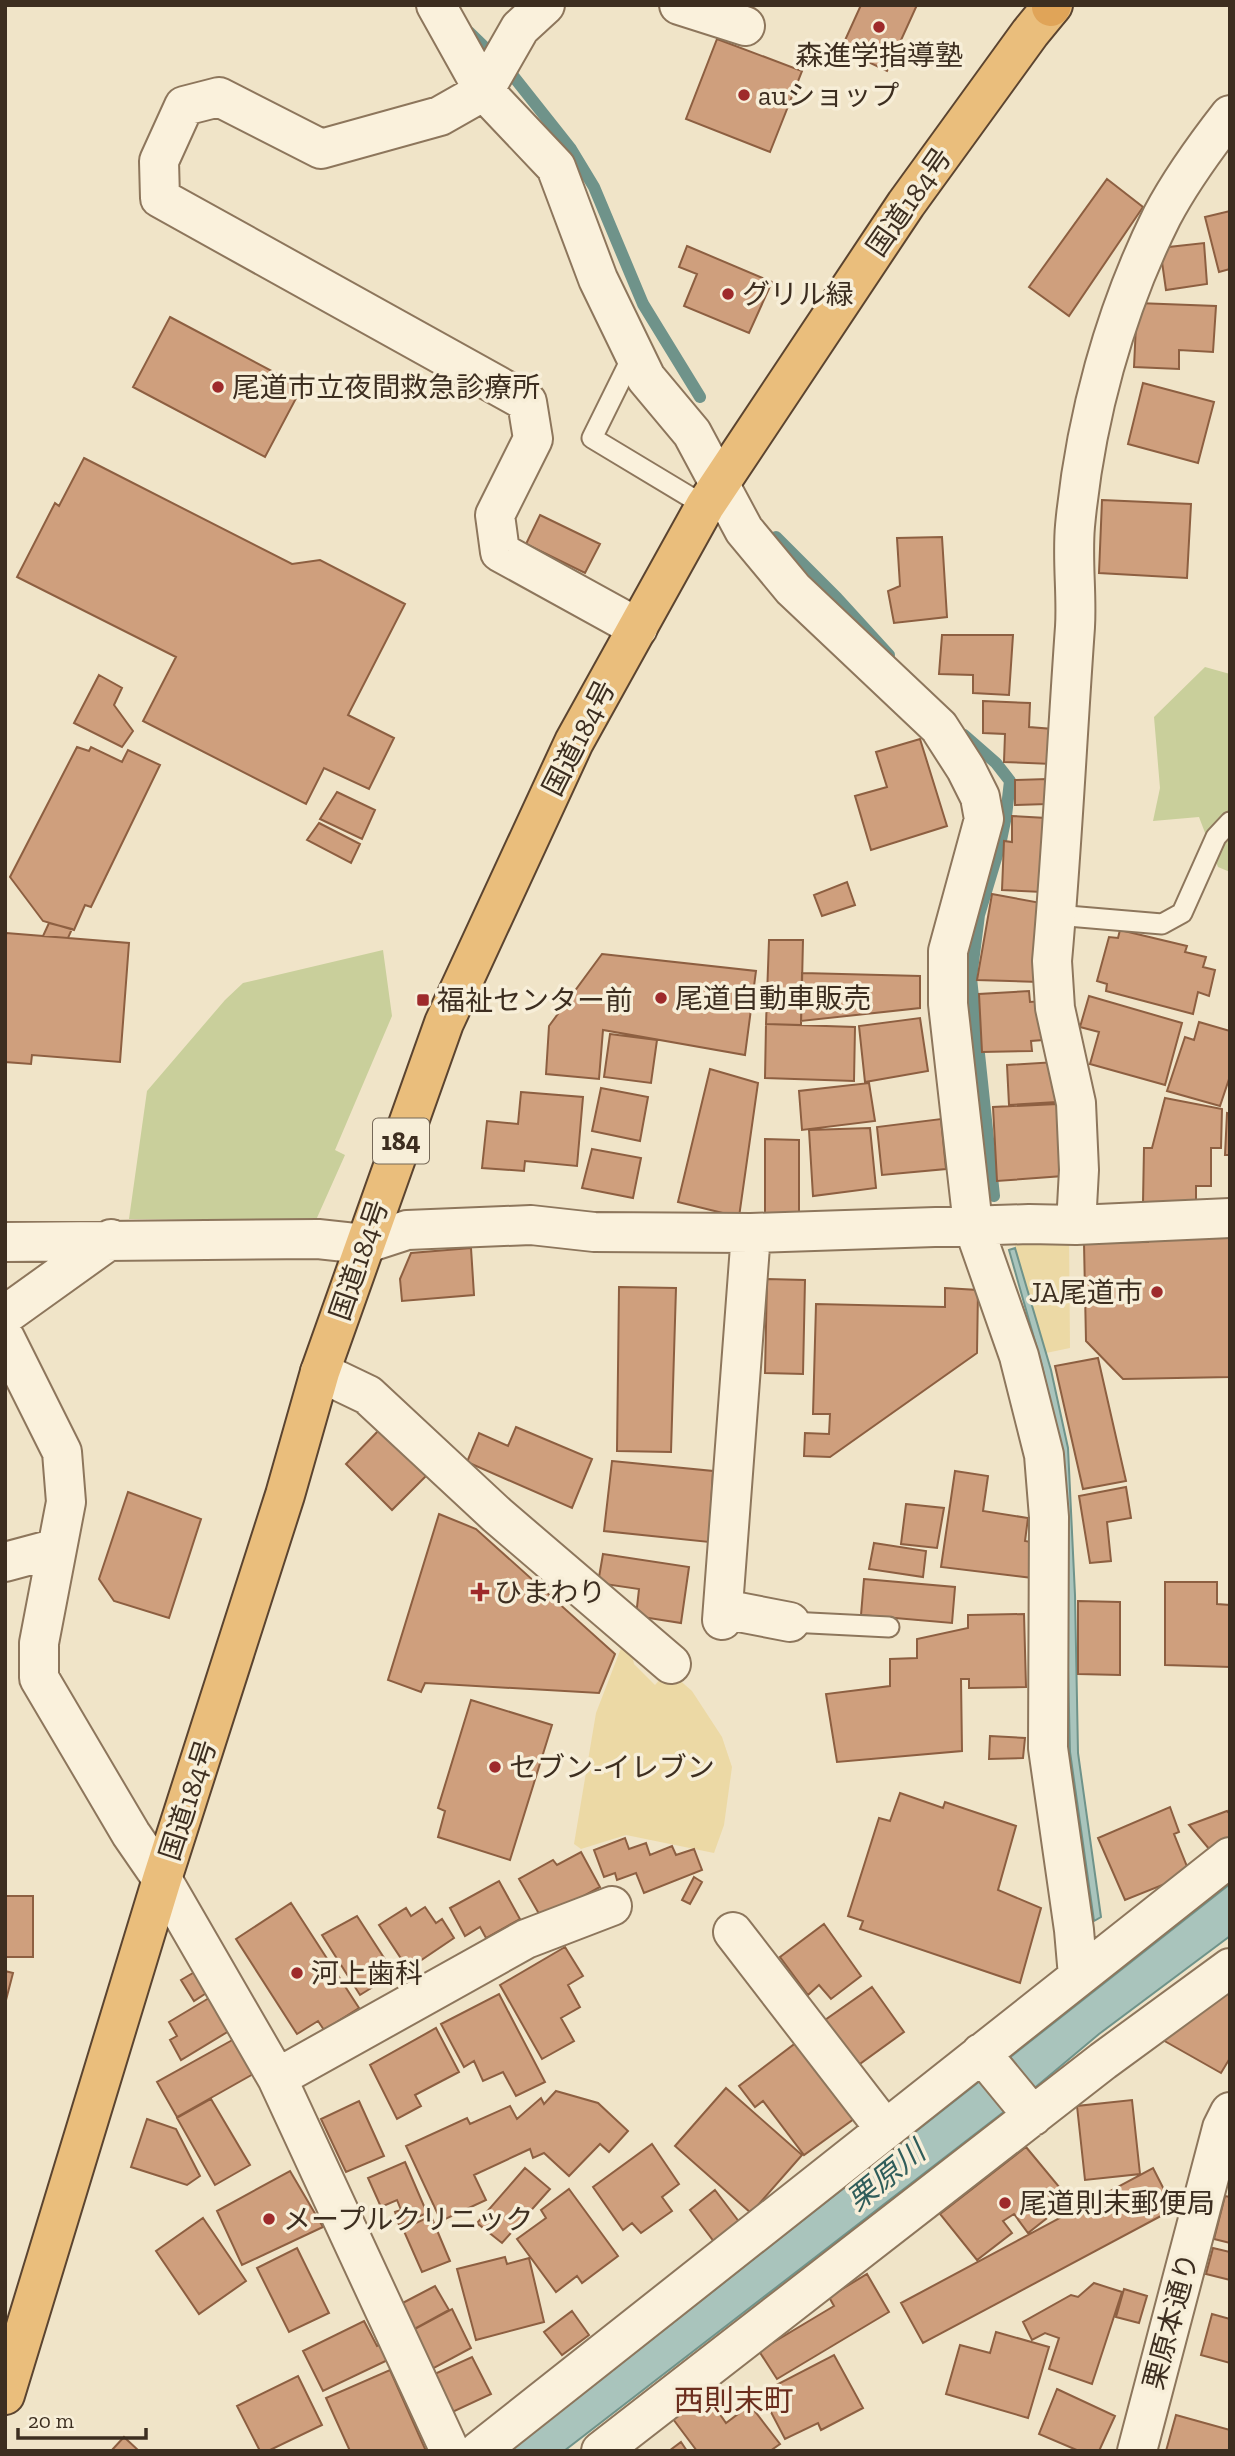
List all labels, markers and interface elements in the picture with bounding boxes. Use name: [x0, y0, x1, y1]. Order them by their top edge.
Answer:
marker: 森進学指導塾: [871, 19, 887, 35]
place label: 森進学指導塾: [795, 39, 963, 72]
place label: auショップ: [758, 79, 899, 112]
marker: auショップ: [736, 87, 752, 103]
street label: 国道184号: [860, 141, 958, 263]
place label: グリル緑: [742, 278, 854, 311]
marker: グリル緑: [720, 286, 736, 302]
place label: 尾道市立夜間救急診療所: [232, 371, 540, 404]
marker: 尾道市立夜間救急診療所: [210, 379, 226, 395]
street label: 国道184号: [536, 675, 622, 801]
place label: 尾道自動車販売: [675, 982, 871, 1015]
place label: 福祉センター前: [437, 984, 633, 1017]
marker: 尾道自動車販売: [653, 990, 669, 1006]
marker: 福祉センター前: [415, 992, 431, 1008]
road number: 184: [373, 1118, 429, 1164]
street label: 国道184号: [323, 1196, 395, 1324]
place label: JA尾道市: [1029, 1276, 1143, 1309]
marker: JA尾道市: [1149, 1284, 1165, 1300]
place label: ひまわり: [494, 1576, 606, 1609]
marker: ひまわり: [472, 1584, 488, 1600]
street label: 国道184号: [153, 1735, 223, 1865]
place label: セブン-イレブン: [509, 1751, 715, 1784]
marker: セブン-イレブン: [487, 1759, 503, 1775]
place label: 河上歯科: [311, 1957, 423, 1990]
marker: 河上歯科: [289, 1965, 305, 1981]
water label: 栗原川: [840, 2132, 935, 2218]
place label: 尾道則末郵便局: [1019, 2187, 1215, 2220]
marker: 尾道則末郵便局: [997, 2195, 1013, 2211]
place label: メープルクリニック: [283, 2203, 533, 2236]
marker: メープルクリニック: [261, 2211, 277, 2227]
street label: 栗原本通り: [1137, 2249, 1205, 2393]
district label: 西則末町: [674, 2383, 794, 2419]
scale bar: [18, 2396, 145, 2440]
text: 20 m: [28, 2408, 74, 2433]

